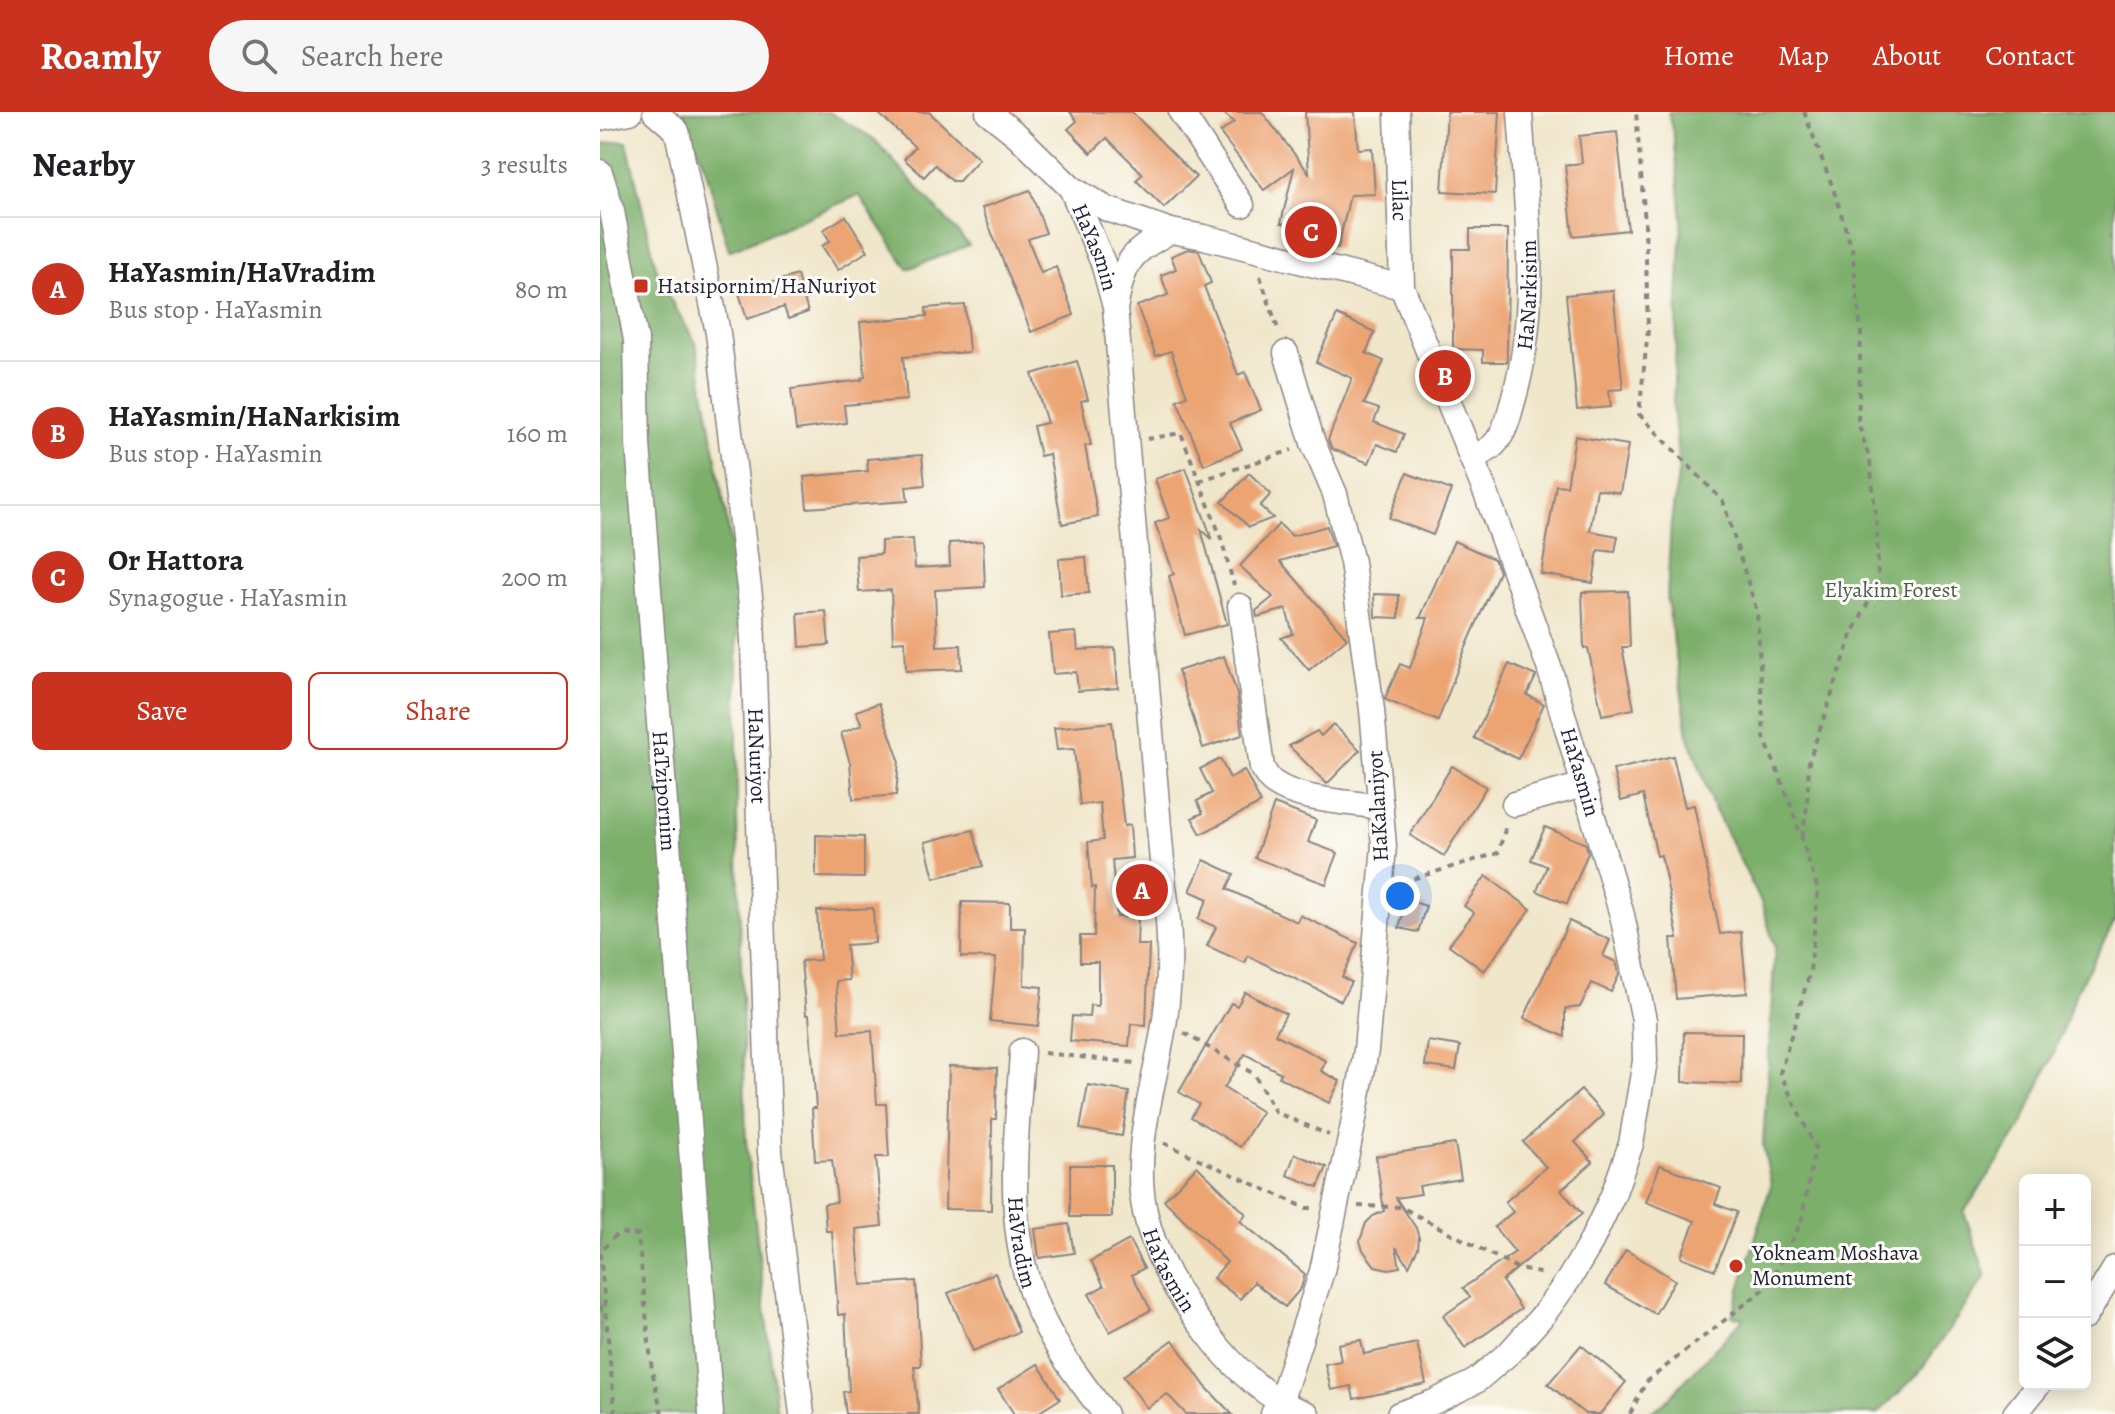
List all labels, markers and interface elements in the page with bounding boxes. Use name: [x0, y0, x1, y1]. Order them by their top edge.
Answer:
search box: [209, 20, 769, 92]
text: Roamly: [40, 30, 161, 82]
icon: search: [237, 34, 281, 78]
text: Search here: [301, 36, 443, 76]
text: Home: [1663, 37, 1734, 75]
text: Map: [1778, 37, 1829, 75]
text: About: [1873, 37, 1941, 75]
text: Contact: [1985, 37, 2075, 75]
text: Nearby: [32, 141, 135, 188]
text: 3 results: [481, 147, 568, 182]
street label: Lilac: [1384, 178, 1415, 222]
street label: HaYasmin: [1064, 199, 1125, 294]
pin: C: [1285, 202, 1337, 262]
street label: HaNarkisim: [1509, 239, 1544, 352]
text: HaYasmin/HaVradim: [108, 252, 376, 292]
place label: Hatsipornim/HaNuriyot: [657, 271, 877, 301]
text: A: [50, 272, 66, 307]
text: 80 m: [515, 272, 568, 307]
marker: Hatsipornim/HaNuriyot: [632, 277, 650, 295]
text: Bus stop · HaYasmin: [108, 292, 322, 327]
pin: B: [1419, 346, 1471, 406]
text: HaYasmin/HaNarkisim: [108, 396, 400, 436]
text: B: [50, 416, 66, 451]
text: 160 m: [506, 416, 568, 451]
text: Bus stop · HaYasmin: [108, 436, 322, 471]
text: Or Hattora: [108, 540, 244, 580]
text: C: [50, 560, 66, 595]
text: 200 m: [501, 560, 568, 595]
park label: Elyakim Forest: [1824, 575, 1958, 605]
text: Synagogue · HaYasmin: [108, 580, 348, 615]
button: Save: [32, 672, 292, 750]
button: Share: [308, 672, 568, 750]
street label: HaNuriyot: [740, 707, 773, 804]
street label: HaYasmin: [1553, 724, 1607, 820]
street label: HaTzipornim: [645, 730, 684, 852]
street label: HaKalaniyot: [1360, 750, 1396, 862]
pin: A: [1116, 860, 1168, 920]
your location: [1380, 876, 1420, 916]
map controls: [2019, 1174, 2091, 1390]
button: +: [2019, 1174, 2091, 1246]
street label: HaVradim: [1000, 1196, 1044, 1292]
street label: HaYasmin: [1135, 1224, 1203, 1318]
place label: Yokneam Moshava Monument: [1751, 1238, 1920, 1293]
button: −: [2019, 1246, 2091, 1318]
marker: Yokneam Moshava Monument: [1727, 1257, 1745, 1275]
button: layers: [2019, 1318, 2091, 1390]

